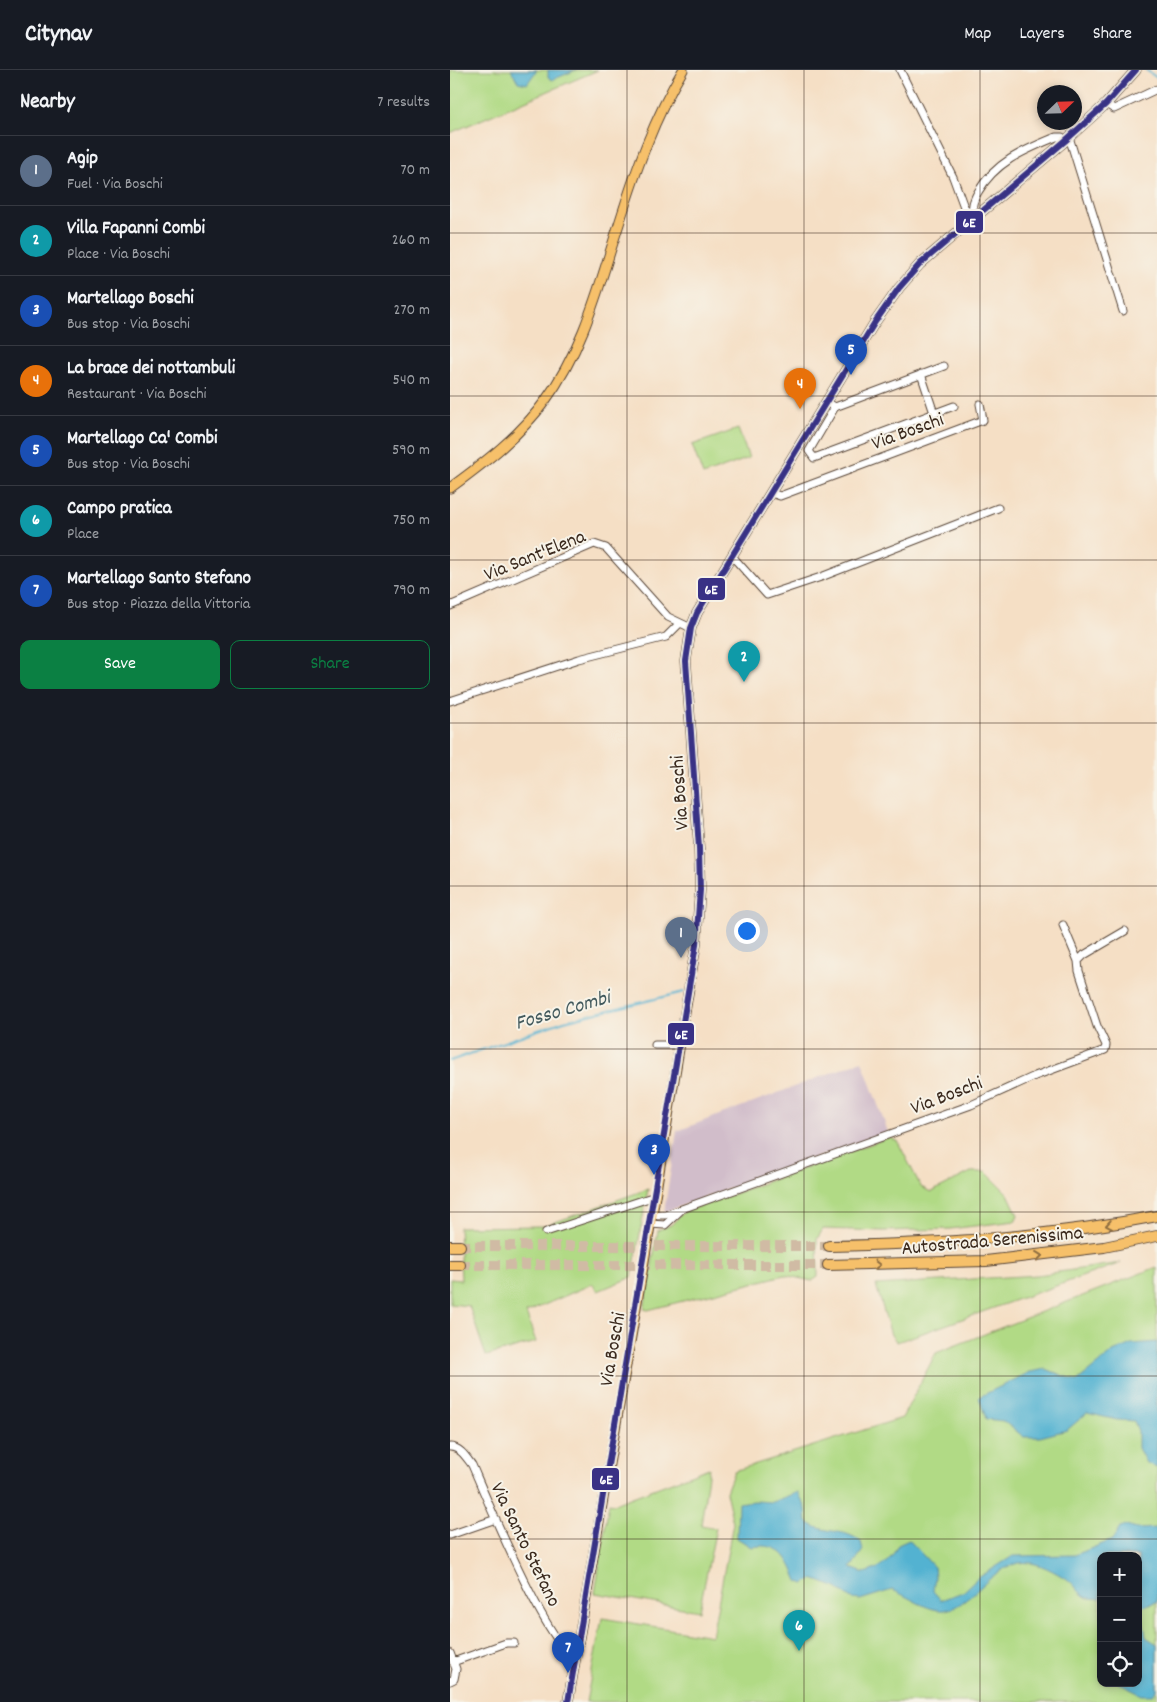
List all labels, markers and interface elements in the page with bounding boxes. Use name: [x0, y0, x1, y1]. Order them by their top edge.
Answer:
text: Citynav: [25, 18, 92, 52]
text: Map: [964, 22, 991, 47]
text: Layers: [1019, 22, 1065, 47]
text: Share: [1093, 22, 1132, 47]
north arrow: [1037, 85, 1082, 130]
text: Nearby: [20, 88, 75, 118]
text: 7 results: [377, 91, 430, 114]
text: Agip: [67, 146, 98, 173]
text: 1: [34, 159, 38, 182]
text: 70 m: [400, 159, 430, 182]
text: Fuel · Via Boschi: [67, 173, 163, 196]
line badge: 6E: [955, 210, 984, 234]
text: 6E: [962, 214, 976, 234]
text: Villa Fapanni Combi: [67, 216, 205, 243]
text: 2: [33, 229, 40, 252]
text: 260 m: [392, 229, 430, 252]
text: Place · Via Boschi: [67, 243, 170, 266]
text: Martellago Boschi: [67, 286, 194, 313]
text: 3: [32, 299, 40, 322]
text: 270 m: [394, 299, 430, 322]
text: Bus stop · Via Boschi: [67, 313, 190, 336]
pin: 5: [835, 334, 867, 375]
text: La brace dei nottambuli: [67, 356, 235, 383]
pin: 4: [784, 368, 816, 409]
text: 4: [33, 369, 39, 392]
text: 540 m: [393, 369, 430, 392]
text: Restaurant · Via Boschi: [67, 383, 207, 406]
street label: Via Boschi: [868, 407, 948, 459]
text: Martellago Ca' Combi: [67, 426, 218, 453]
text: 5: [32, 439, 40, 462]
text: 590 m: [392, 439, 430, 462]
text: Bus stop · Via Boschi: [67, 453, 190, 476]
text: Campo pratica: [67, 496, 172, 523]
text: 6: [32, 509, 40, 532]
text: 750 m: [393, 509, 430, 532]
text: Place: [67, 523, 99, 546]
street label: Via Sant'Elena: [480, 523, 591, 590]
text: Martellago Santo Stefano: [67, 566, 251, 593]
line badge: 6E: [697, 577, 726, 601]
text: 7: [33, 579, 39, 602]
text: 790 m: [393, 579, 430, 602]
text: 6E: [704, 581, 718, 601]
text: Bus stop · Piazza della Vittoria: [67, 593, 250, 616]
button: Save: [20, 640, 220, 689]
button: Share: [230, 640, 430, 689]
pin: 2: [728, 641, 760, 682]
street label: Via Boschi: [664, 754, 698, 831]
pin: 1: [665, 917, 697, 958]
your location: [734, 918, 760, 944]
water label: Fosso Combi: [512, 983, 617, 1040]
line badge: 6E: [667, 1022, 695, 1046]
text: 6E: [674, 1026, 688, 1046]
street label: Via Boschi: [907, 1070, 987, 1123]
pin: 3: [638, 1134, 670, 1175]
street label: Autostrada Serenissima: [900, 1220, 1085, 1264]
one-way arrow: [1105, 1220, 1113, 1230]
one-way arrow: [1035, 1251, 1043, 1262]
one-way arrow: [873, 1259, 881, 1270]
street label: Via Boschi: [594, 1310, 634, 1389]
line badge: 6E: [591, 1467, 620, 1491]
text: 6E: [599, 1471, 613, 1491]
street label: Via Santo Stefano: [482, 1478, 567, 1612]
map controls: [1097, 1552, 1142, 1687]
button: +: [1097, 1552, 1142, 1597]
button: −: [1097, 1597, 1142, 1642]
pin: 6: [783, 1610, 815, 1651]
pin: 7: [552, 1632, 584, 1673]
button: locate: [1097, 1642, 1142, 1687]

